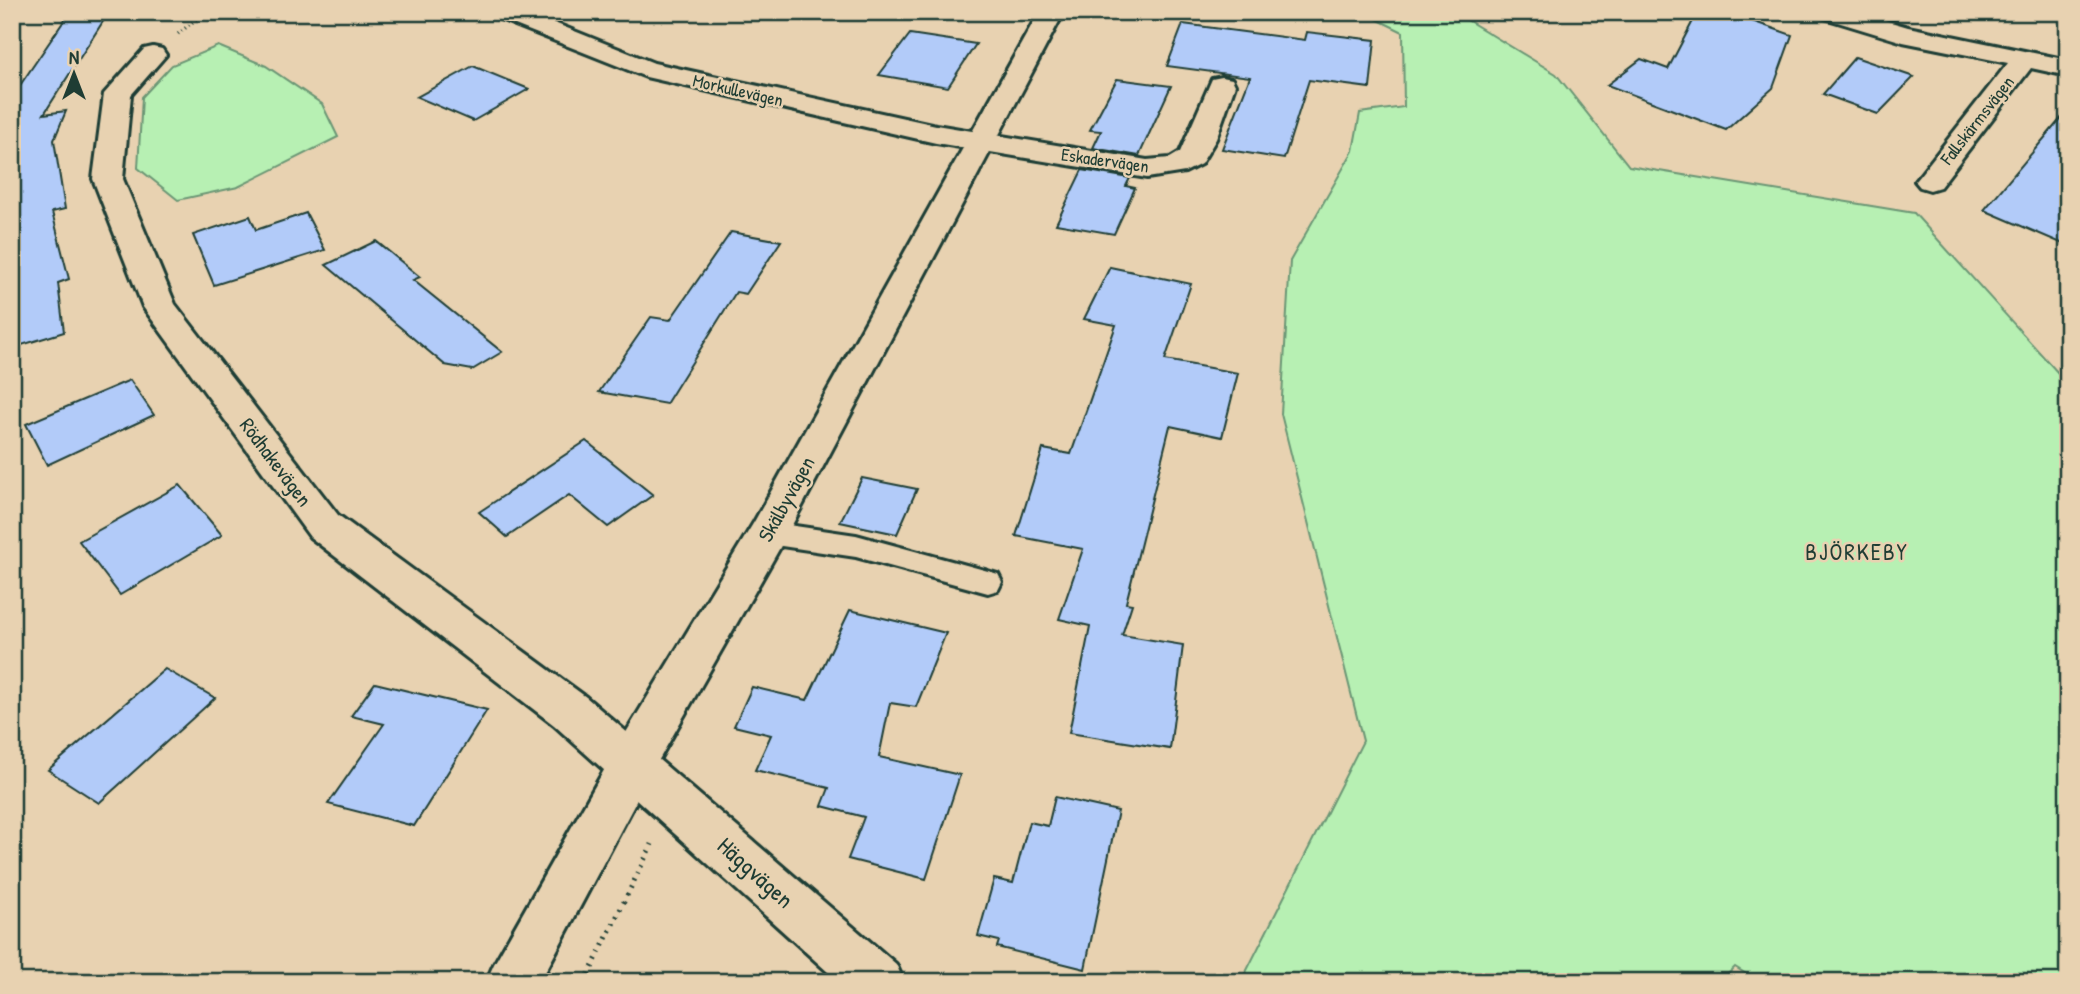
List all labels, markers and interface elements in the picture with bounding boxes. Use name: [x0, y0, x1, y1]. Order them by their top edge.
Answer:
north arrow: [38, 38, 108, 108]
text: N: [69, 44, 79, 70]
street label: Morkullevägen: [690, 67, 786, 113]
street label: Fallskärmsvägen: [1934, 70, 2020, 171]
street label: Eskadervägen: [1060, 141, 1150, 179]
street label: Rödhakevägen: [233, 412, 319, 512]
street label: Skälbyvägen: [751, 451, 821, 547]
district label: BJÖRKEBY: [1805, 536, 1909, 567]
street label: Häggvägen: [711, 829, 801, 915]

